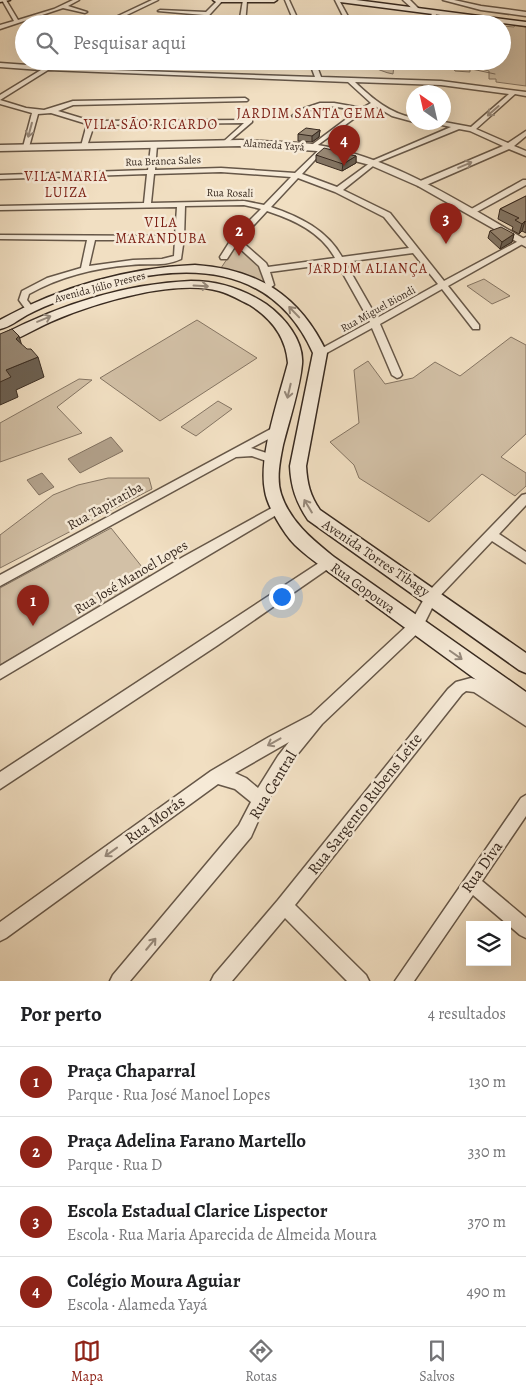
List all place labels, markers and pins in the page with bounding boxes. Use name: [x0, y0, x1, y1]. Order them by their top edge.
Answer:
pin: 4: [328, 125, 360, 166]
pin: 3: [430, 203, 462, 244]
pin: 2: [223, 215, 255, 256]
pin: 1: [17, 585, 49, 626]

